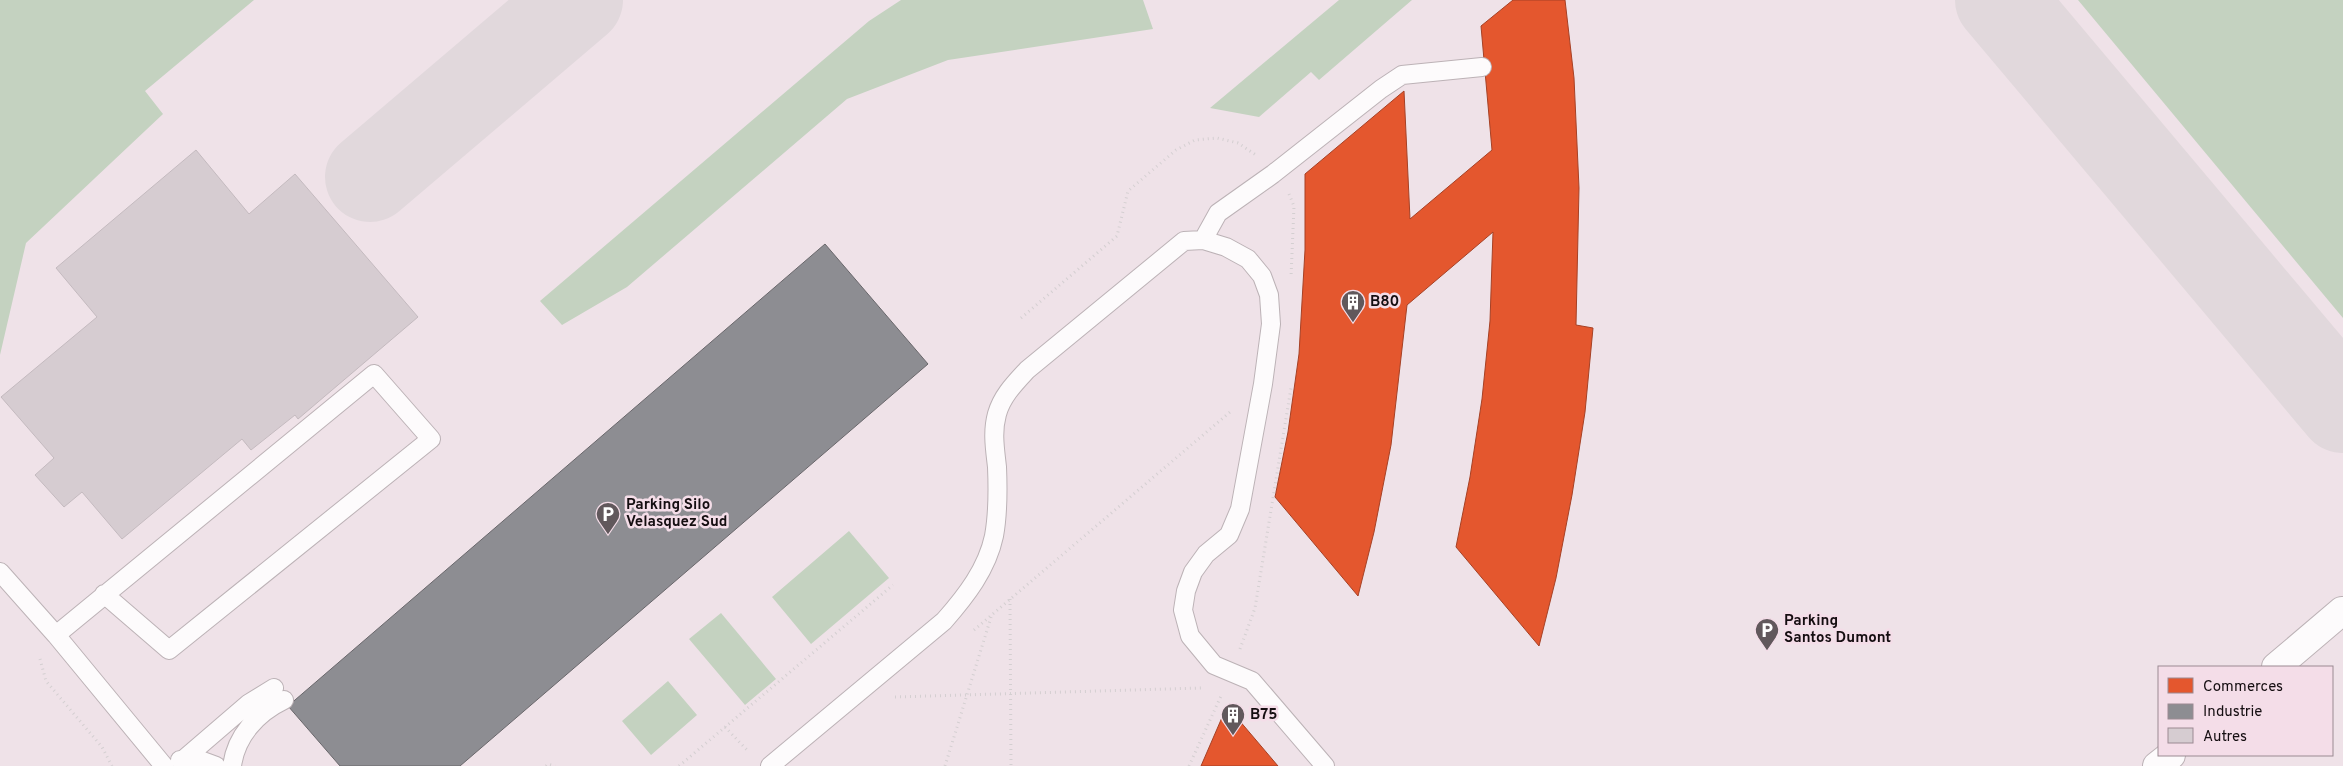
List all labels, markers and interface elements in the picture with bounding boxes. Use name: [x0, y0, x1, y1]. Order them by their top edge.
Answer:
building icon: B80: [1340, 289, 1366, 323]
place label: B80: [1370, 293, 1399, 312]
place label: Parking Silo Velasquez Sud: [626, 496, 727, 532]
parking icon: Parking Silo Velasquez Sud: [595, 501, 621, 535]
place label: Parking Santos Dumont: [1784, 612, 1891, 648]
parking icon: Parking Santos Dumont: [1754, 617, 1780, 651]
legend: [2158, 666, 2333, 756]
text: Commerces: [2203, 678, 2283, 697]
building icon: B75: [1220, 702, 1246, 736]
text: Industrie: [2203, 703, 2262, 722]
place label: B75: [1250, 706, 1278, 725]
text: Autres: [2203, 728, 2247, 747]

